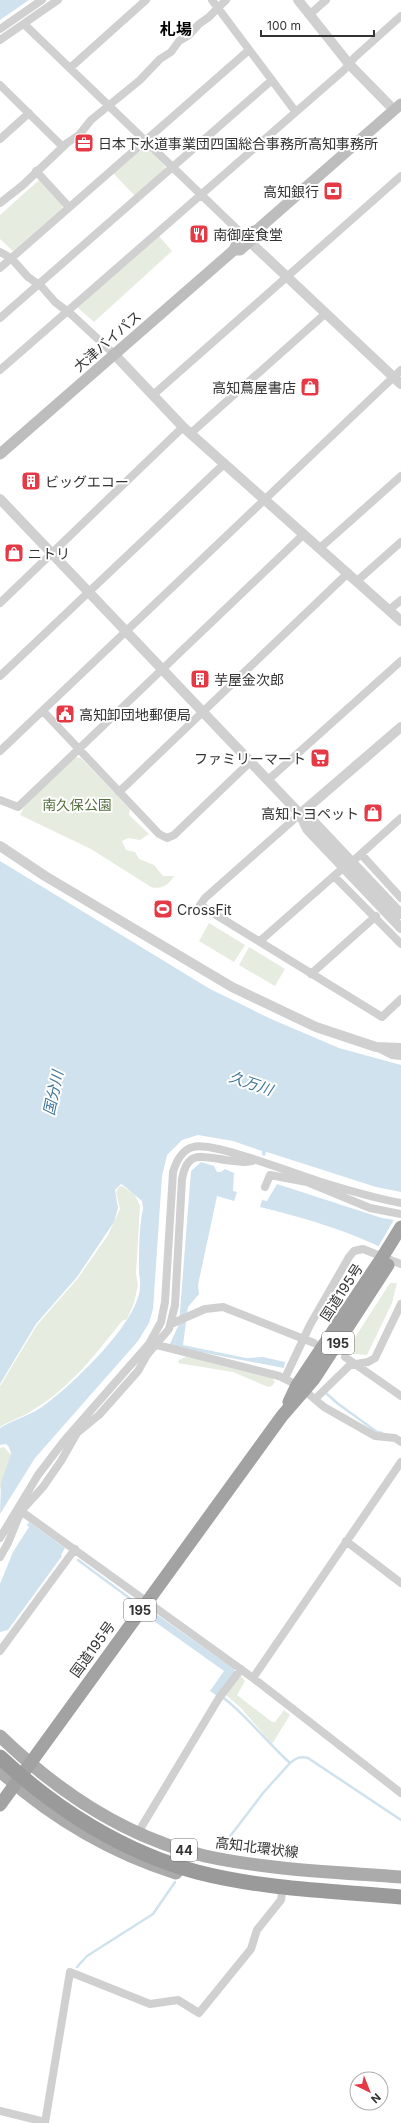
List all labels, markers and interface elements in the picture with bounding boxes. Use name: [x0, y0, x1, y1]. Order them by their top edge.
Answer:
scale bar: [261, 12, 374, 38]
text: 100 m: [267, 18, 301, 33]
district label: 札場: [160, 19, 192, 39]
office icon: 日本下水道事業団四国総合事務所高知事務所: [73, 132, 95, 154]
place label: 日本下水道事業団四国総合事務所高知事務所: [98, 135, 378, 152]
bank icon: 高知銀行: [322, 180, 344, 202]
place label: 高知銀行: [263, 183, 319, 200]
restaurant icon: 南御座食堂: [188, 223, 210, 245]
place label: 南御座食堂: [213, 226, 283, 243]
street label: 大津バイパス: [70, 307, 144, 375]
shop icon: 高知蔦屋書店: [299, 376, 321, 398]
place label: 高知蔦屋書店: [212, 379, 296, 396]
building icon: ビッグエコー: [20, 470, 42, 492]
place label: ビッグエコー: [45, 473, 129, 490]
shop icon: ニトリ: [3, 542, 25, 564]
place label: ニトリ: [28, 545, 70, 562]
building icon: 芋屋金次郎: [189, 668, 211, 690]
place label: 芋屋金次郎: [214, 671, 284, 688]
public building icon: 高知卸団地郵便局: [54, 703, 76, 725]
place label: 高知卸団地郵便局: [79, 706, 191, 723]
supermarket icon: ファミリーマート: [309, 747, 331, 769]
place label: ファミリーマート: [194, 750, 306, 767]
park label: 南久保公園: [42, 796, 112, 813]
shop icon: 高知トヨペット: [362, 802, 384, 824]
place label: 高知トヨペット: [261, 805, 359, 822]
sports icon: CrossFit: [152, 898, 174, 920]
place label: CrossFit: [177, 901, 232, 918]
water label: 国分川: [39, 1067, 67, 1117]
water label: 久万川: [227, 1067, 277, 1100]
street label: 国道195号: [316, 1260, 366, 1324]
road number: 195: [322, 1332, 354, 1354]
road number: 195: [124, 1599, 156, 1621]
street label: 国道195号: [66, 1618, 118, 1680]
street label: 高知北環状線: [214, 1833, 300, 1861]
road number: 44: [171, 1839, 197, 1861]
north arrow: [349, 2071, 389, 2111]
text: N: [368, 2090, 384, 2106]

